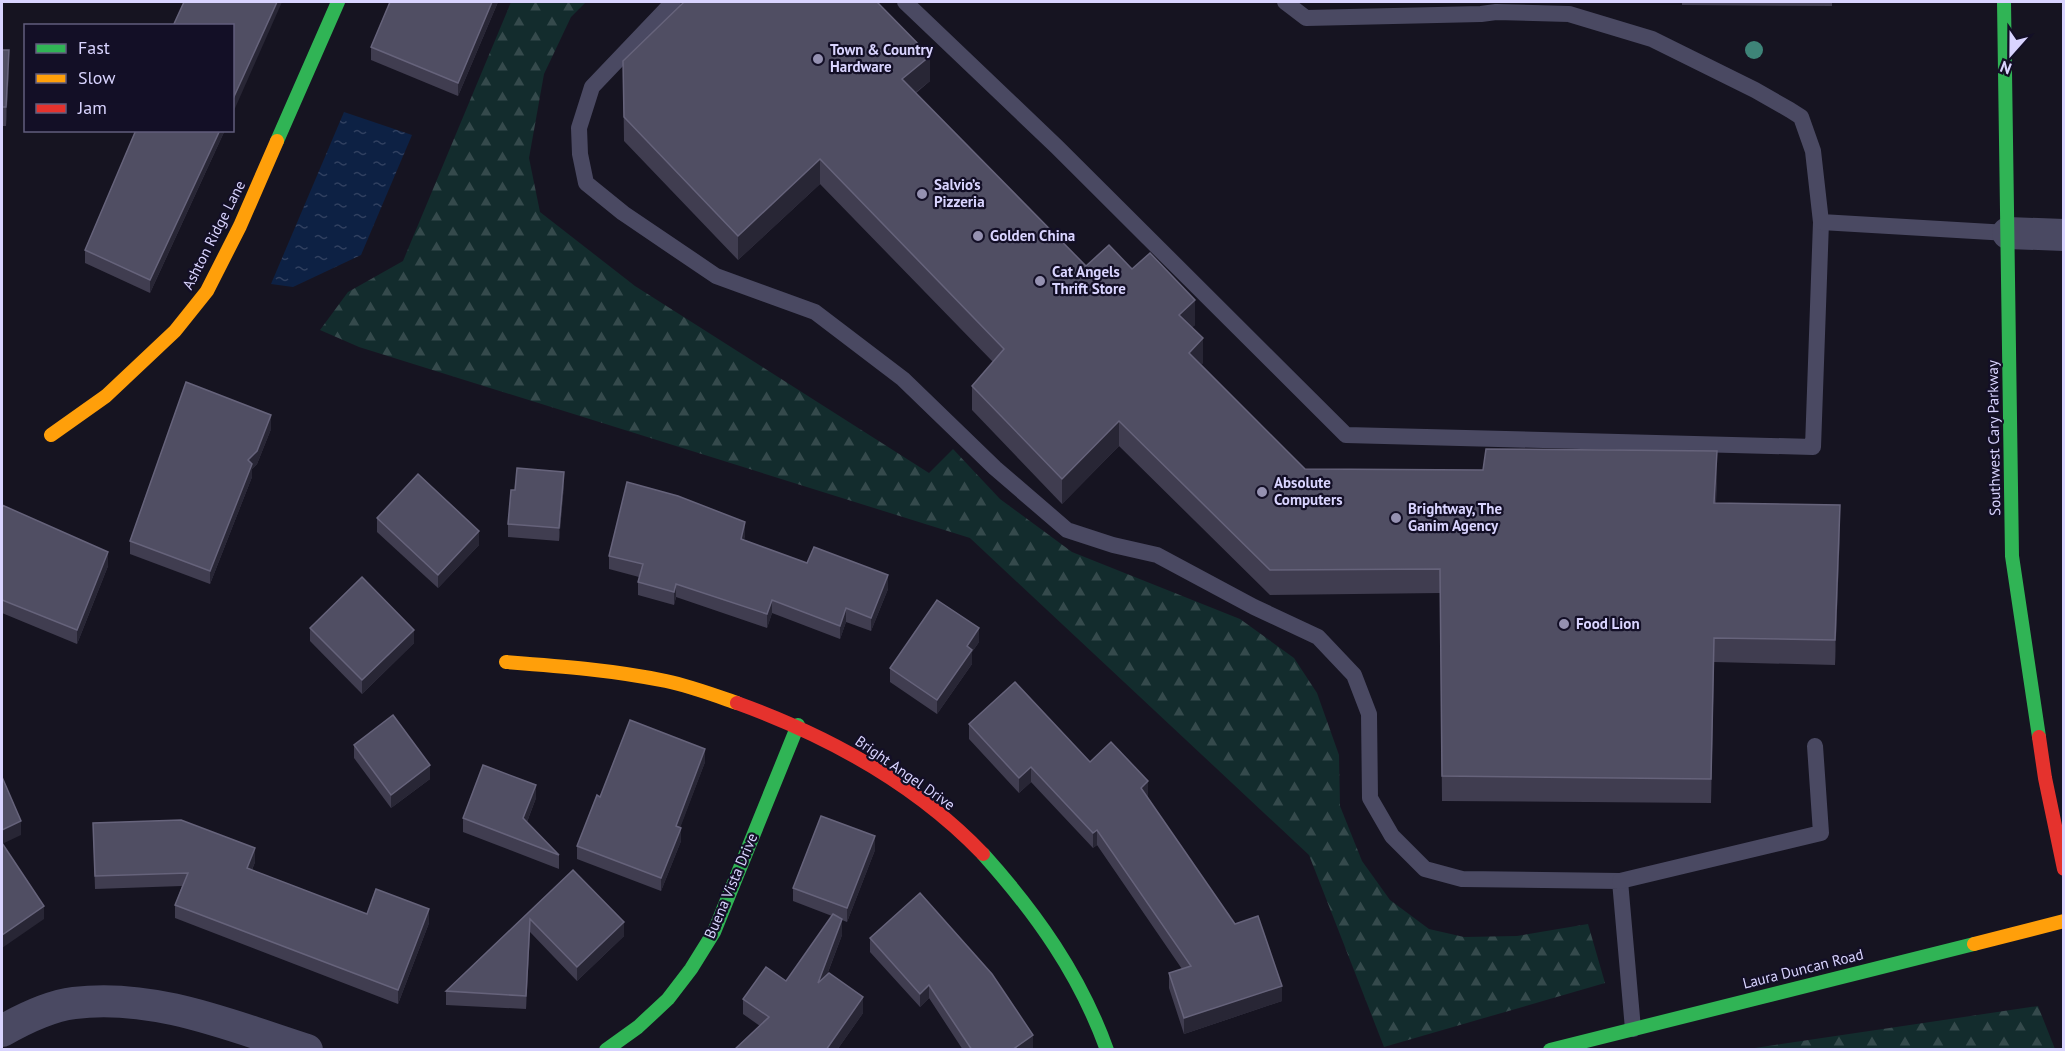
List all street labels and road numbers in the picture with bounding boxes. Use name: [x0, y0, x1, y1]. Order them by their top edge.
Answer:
street label: Ashton Ridge Lane: [178, 177, 249, 292]
street label: Southwest Cary Parkway: [1983, 360, 2004, 516]
street label: Bright Angel Drive: [852, 731, 959, 814]
street label: Buena Vista Drive: [700, 830, 761, 941]
street label: Laura Duncan Road: [1741, 944, 1865, 993]

